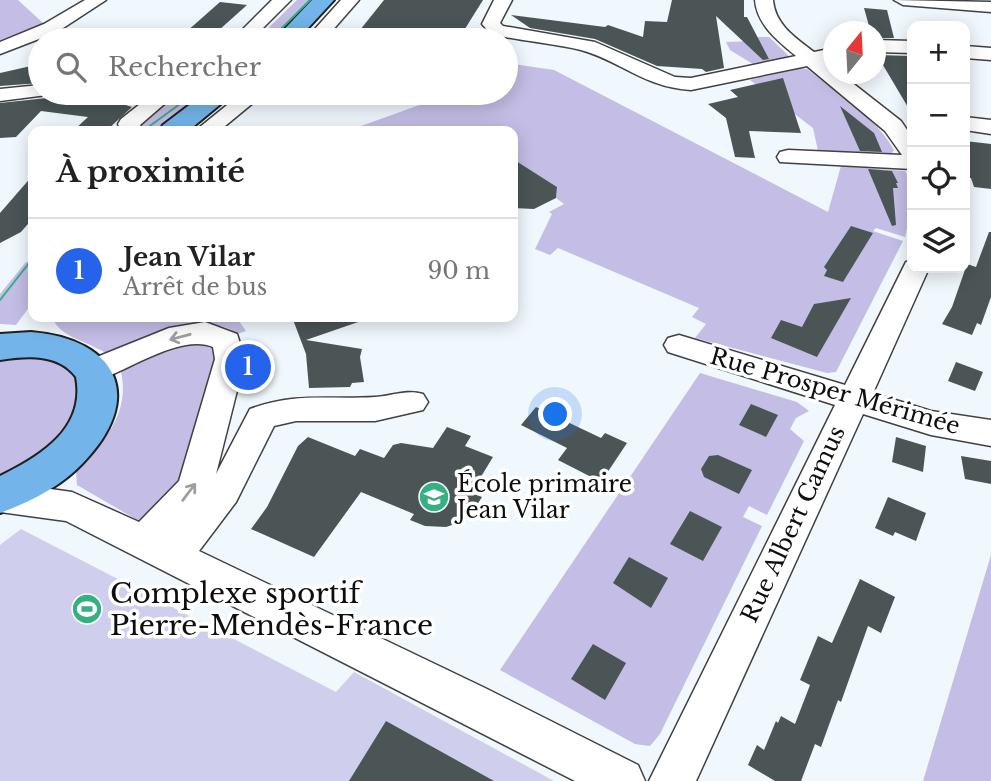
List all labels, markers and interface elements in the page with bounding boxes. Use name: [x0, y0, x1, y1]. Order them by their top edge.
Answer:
north arrow: [823, 21, 886, 84]
map controls: [907, 21, 970, 273]
button: +: [907, 21, 970, 84]
search box: [28, 28, 518, 105]
icon: search: [52, 48, 90, 86]
text: Rechercher: [108, 51, 261, 83]
button: −: [907, 84, 970, 147]
button: locate: [907, 147, 970, 210]
text: À proximité: [56, 153, 245, 190]
button: layers: [907, 210, 970, 273]
text: Jean Vilar: [123, 241, 255, 273]
text: 1: [74, 257, 84, 285]
text: 90 m: [428, 257, 490, 285]
text: Arrêt de bus: [123, 273, 267, 301]
one-way arrow: [169, 331, 191, 344]
pin: 1: [225, 341, 271, 393]
street label: Rue Prosper Mérimée: [707, 342, 963, 440]
your location: [538, 397, 572, 431]
street label: Rue Albert Camus: [735, 421, 851, 627]
place label: École primaire Jean Vilar: [454, 469, 632, 524]
school or university icon: École primaire Jean Vilar: [417, 480, 451, 514]
one-way arrow: [182, 483, 197, 501]
place label: Complexe sportif Pierre-Mendès-France: [110, 576, 433, 643]
sports icon: Complexe sportif Pierre-Mendès-France: [70, 592, 104, 626]

